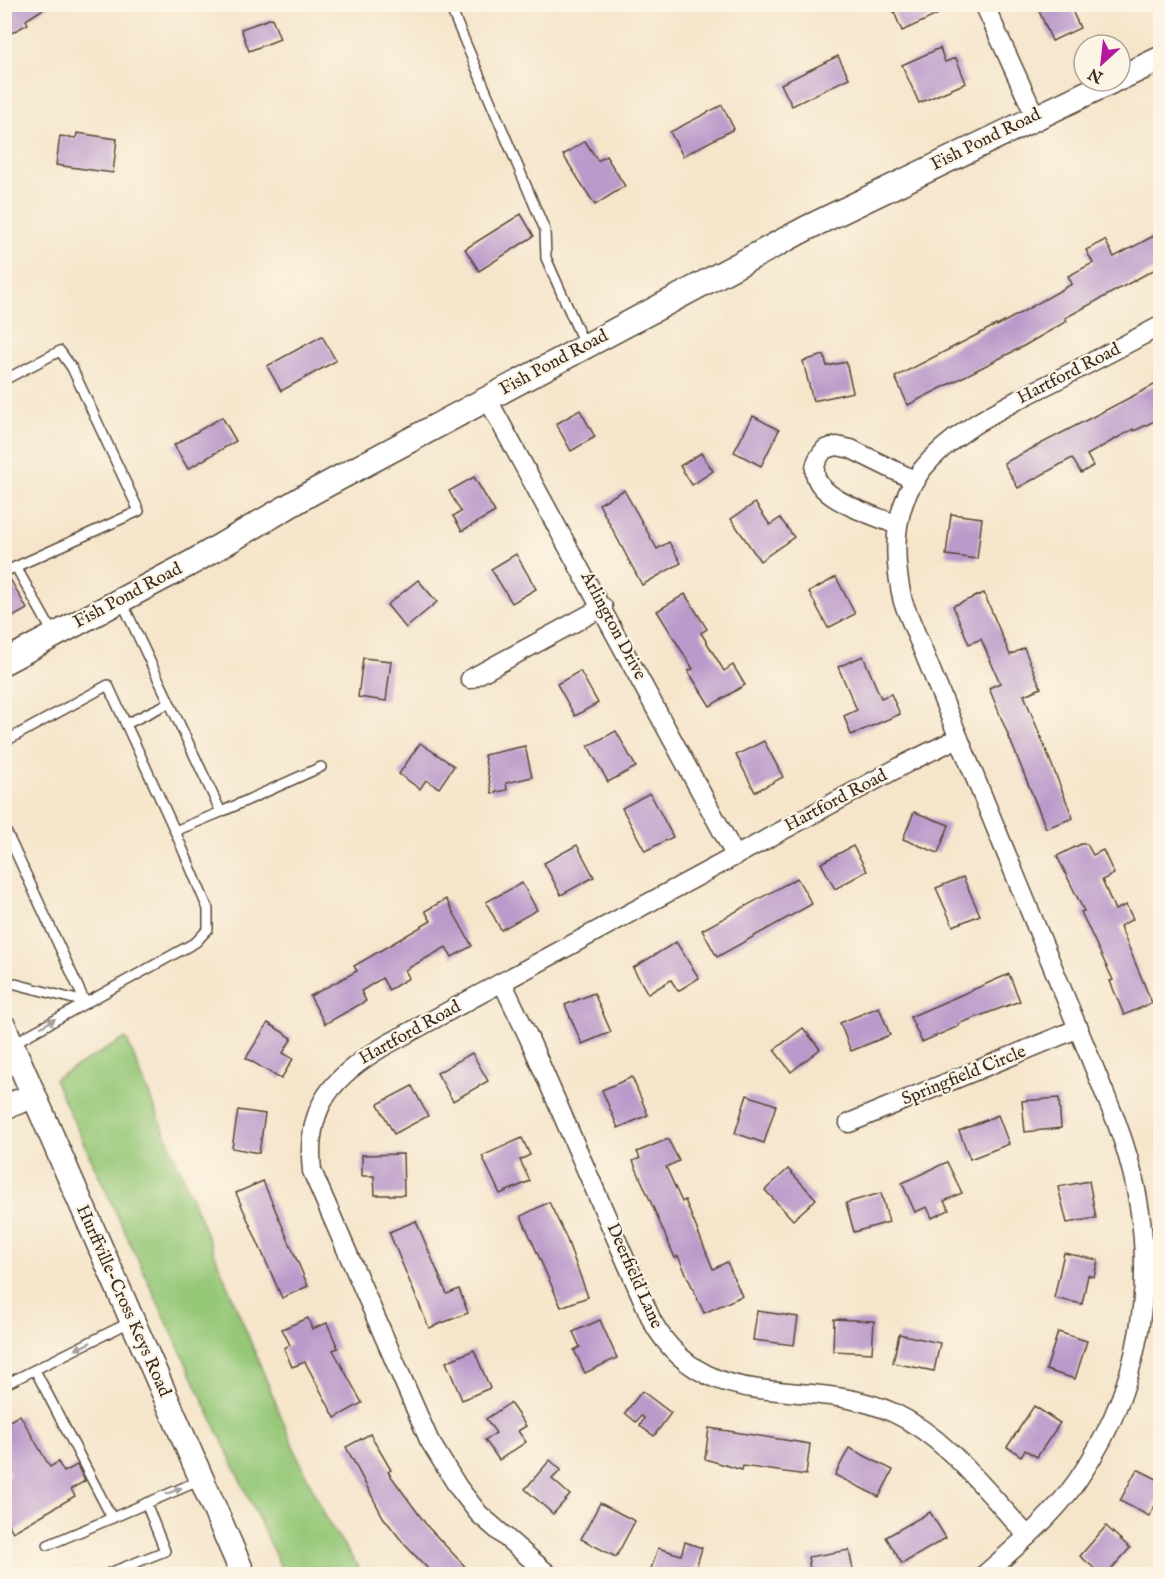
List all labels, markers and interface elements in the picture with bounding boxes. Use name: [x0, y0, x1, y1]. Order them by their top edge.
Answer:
north arrow: [1072, 33, 1132, 93]
text: N: [1085, 62, 1108, 87]
street label: Fish Pond Road: [927, 103, 1045, 177]
street label: Fish Pond Road: [496, 325, 613, 401]
street label: Hartford Road: [1013, 338, 1125, 410]
street label: Fish Pond Road: [70, 558, 187, 634]
street label: Arlington Drive: [574, 567, 651, 684]
street label: Hartford Road: [781, 764, 892, 838]
street label: Hartford Road: [355, 995, 465, 1070]
one-way arrow: [40, 1018, 57, 1028]
street label: Springfield Circle: [899, 1041, 1029, 1111]
street label: Hurffville-Cross Keys Road: [70, 1201, 176, 1401]
street label: Deerfield Lane: [600, 1220, 668, 1332]
one-way arrow: [75, 1341, 92, 1351]
one-way arrow: [165, 1487, 182, 1496]

